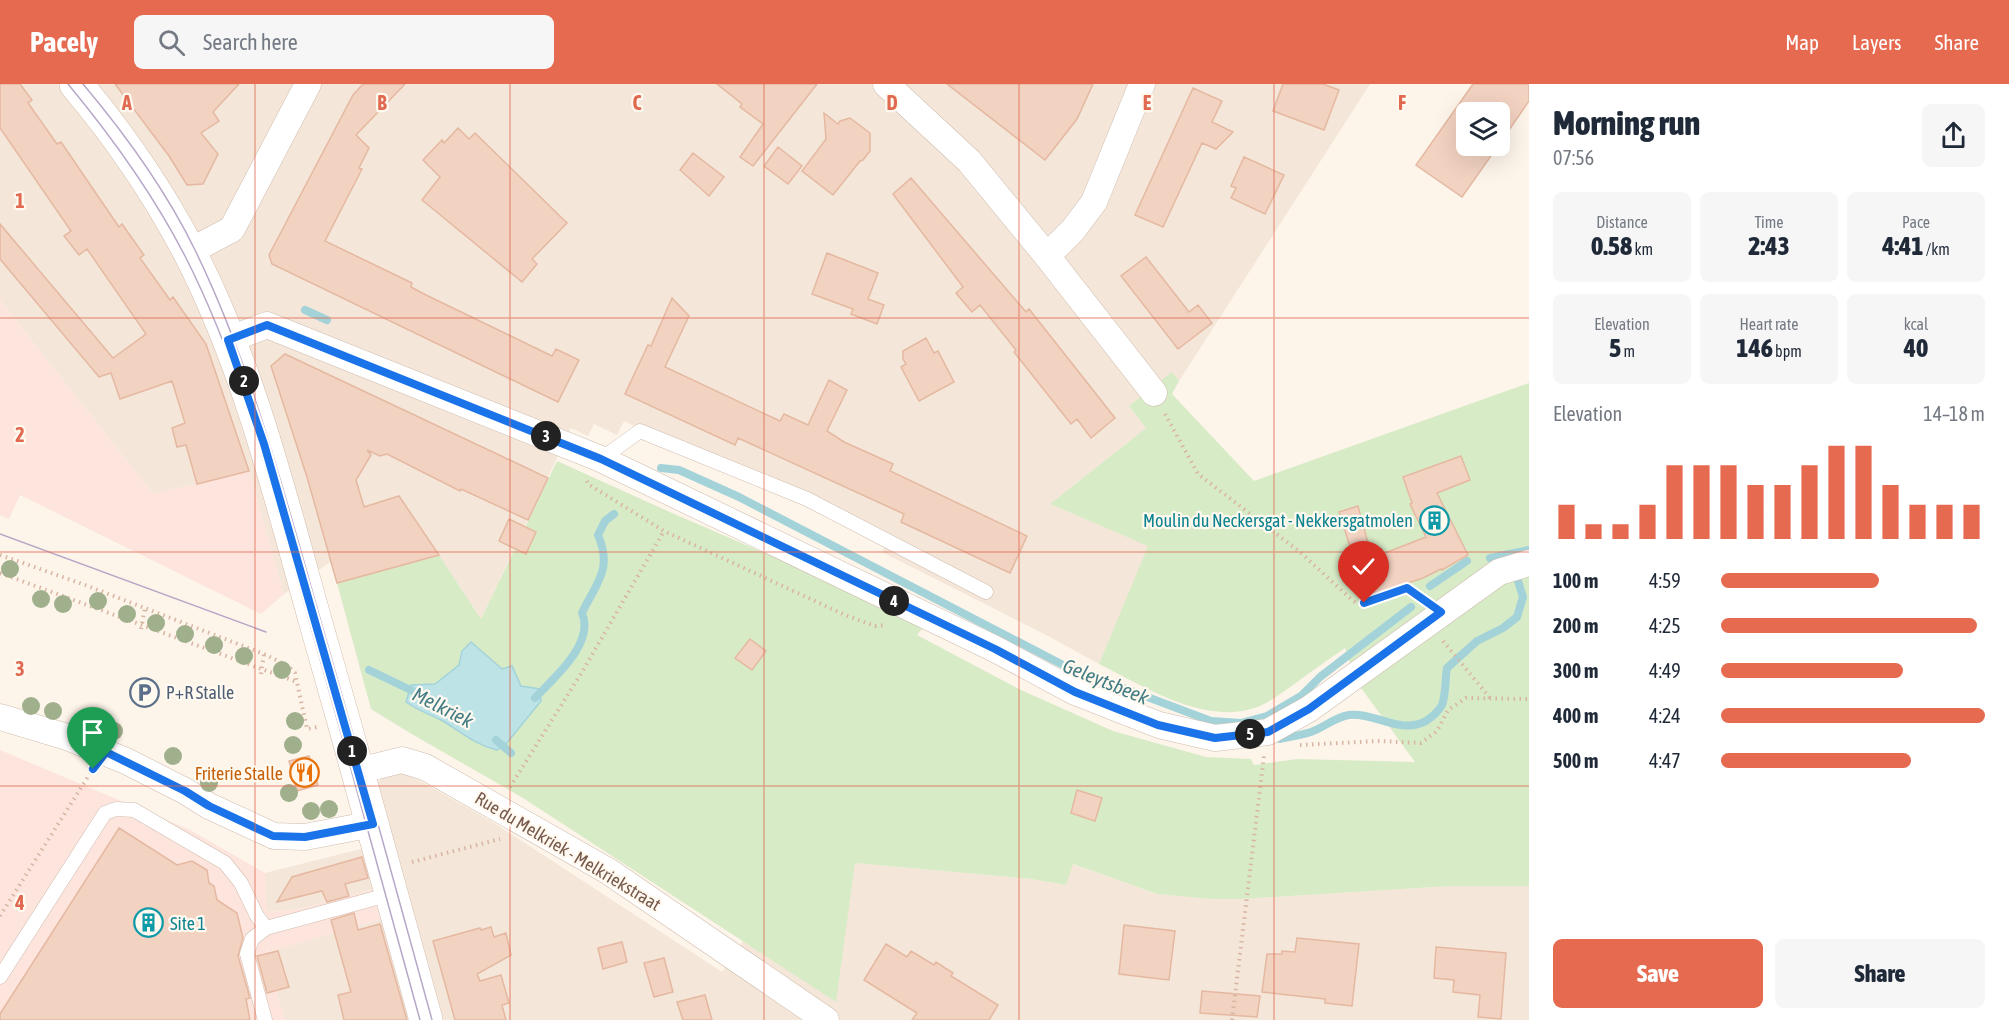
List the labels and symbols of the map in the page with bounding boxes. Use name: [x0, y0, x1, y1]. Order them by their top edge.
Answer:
text: A: [121, 91, 132, 114]
text: B: [377, 91, 387, 114]
text: C: [633, 91, 642, 114]
text: D: [886, 91, 898, 114]
text: E: [1143, 91, 1152, 114]
text: F: [1398, 91, 1406, 114]
text: 1: [15, 189, 25, 212]
pin: 2: [229, 366, 259, 396]
pin: 3: [531, 421, 561, 451]
text: 2: [15, 423, 25, 446]
building icon: Moulin du Neckersgat - Nekkersgatmolen: [1418, 504, 1450, 536]
place label: Moulin du Neckersgat - Nekkersgatmolen: [1143, 510, 1413, 531]
pin: [1338, 541, 1389, 603]
pin: 4: [879, 586, 909, 616]
water label: Geleytsbeek: [1060, 653, 1153, 709]
text: 3: [15, 657, 25, 680]
parking icon: P+R Stalle: [129, 676, 161, 708]
place label: P+R Stalle: [166, 682, 234, 703]
water label: Melkriek: [409, 682, 477, 732]
pin: [67, 707, 118, 769]
pin: 5: [1235, 719, 1265, 749]
pin: 1: [337, 736, 367, 766]
restaurant icon: Friterie Stalle: [288, 757, 320, 789]
place label: Friterie Stalle: [195, 763, 283, 784]
street label: Rue du Melkriek - Melkriekstraat: [471, 787, 665, 915]
text: 4: [14, 891, 25, 914]
building icon: Site 1: [133, 907, 165, 939]
place label: Site 1: [170, 913, 206, 934]

